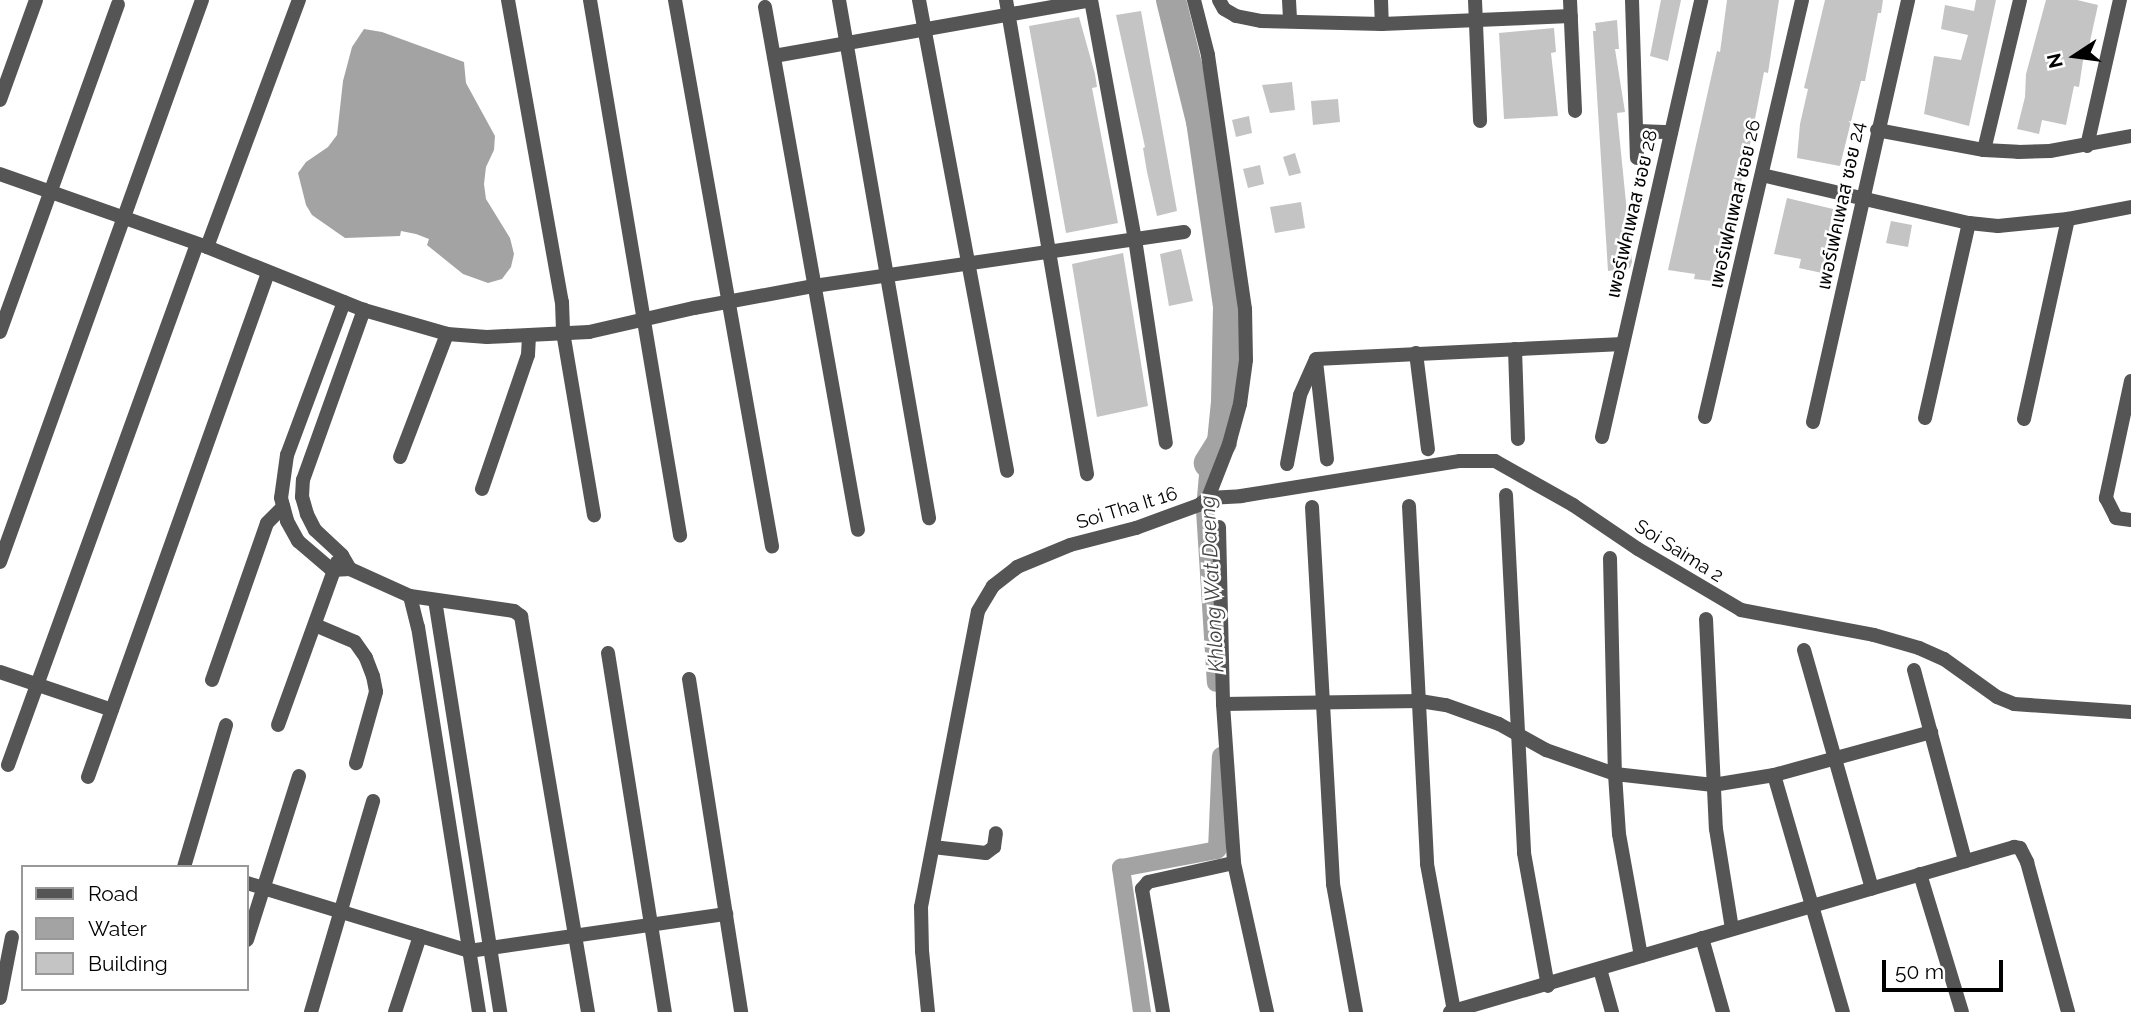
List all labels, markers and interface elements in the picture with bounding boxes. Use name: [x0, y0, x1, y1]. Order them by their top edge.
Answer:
north arrow: [2040, 21, 2110, 91]
text: N: [2042, 51, 2067, 70]
street label: เพอร์เฟคเพลส ซอย 26: [1704, 117, 1766, 291]
street label: เพอร์เฟคเพลส ซอย 24: [1812, 120, 1870, 292]
street label: เพอร์เฟคเพลส ซอย 28: [1602, 128, 1662, 300]
street label: Soi Tha It 16: [1073, 482, 1181, 534]
water label: Khlong Wat Daeng: [1195, 494, 1229, 674]
street label: Soi Saima 2: [1630, 515, 1728, 587]
legend: [21, 865, 248, 991]
text: Road: [88, 881, 138, 906]
text: Water: [88, 916, 147, 941]
scale bar: [1886, 946, 2007, 990]
text: Building: [88, 951, 168, 976]
text: 50 m: [1895, 959, 1944, 984]

